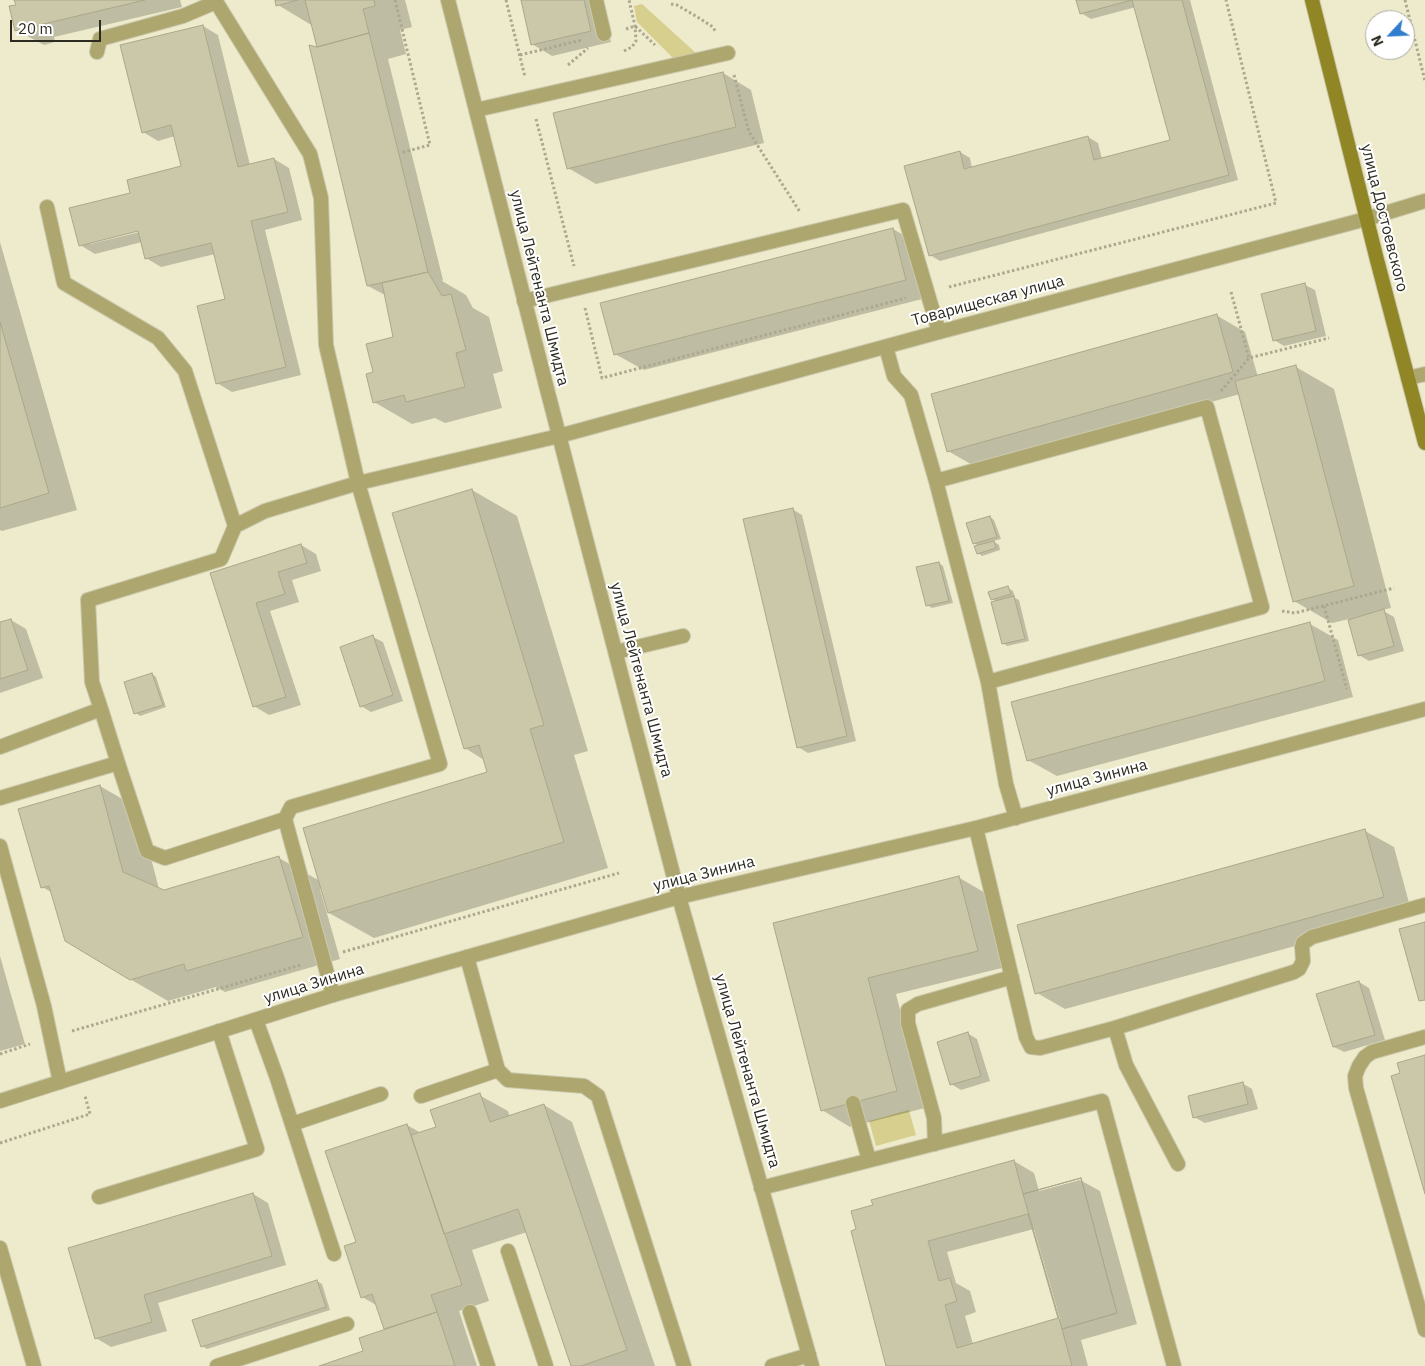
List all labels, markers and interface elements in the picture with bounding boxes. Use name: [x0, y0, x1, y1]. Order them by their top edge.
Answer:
scale bar: [12, 10, 104, 42]
north arrow: [1365, 10, 1415, 60]
text: 20 m: [18, 19, 53, 38]
text: N: [1367, 33, 1388, 49]
street label: улица Достоевского: [1356, 142, 1412, 294]
street label: улица Лейтенанта Шмидта: [505, 188, 573, 388]
street label: Товарищеская улица: [910, 271, 1066, 331]
street label: улица Лейтенанта Шмидта: [606, 580, 676, 780]
street label: улица Зинина: [1044, 755, 1150, 801]
street label: улица Зинина: [651, 852, 757, 896]
street label: улица Зинина: [262, 960, 366, 1008]
street label: улица Лейтенанта Шмидта: [710, 972, 784, 1170]

